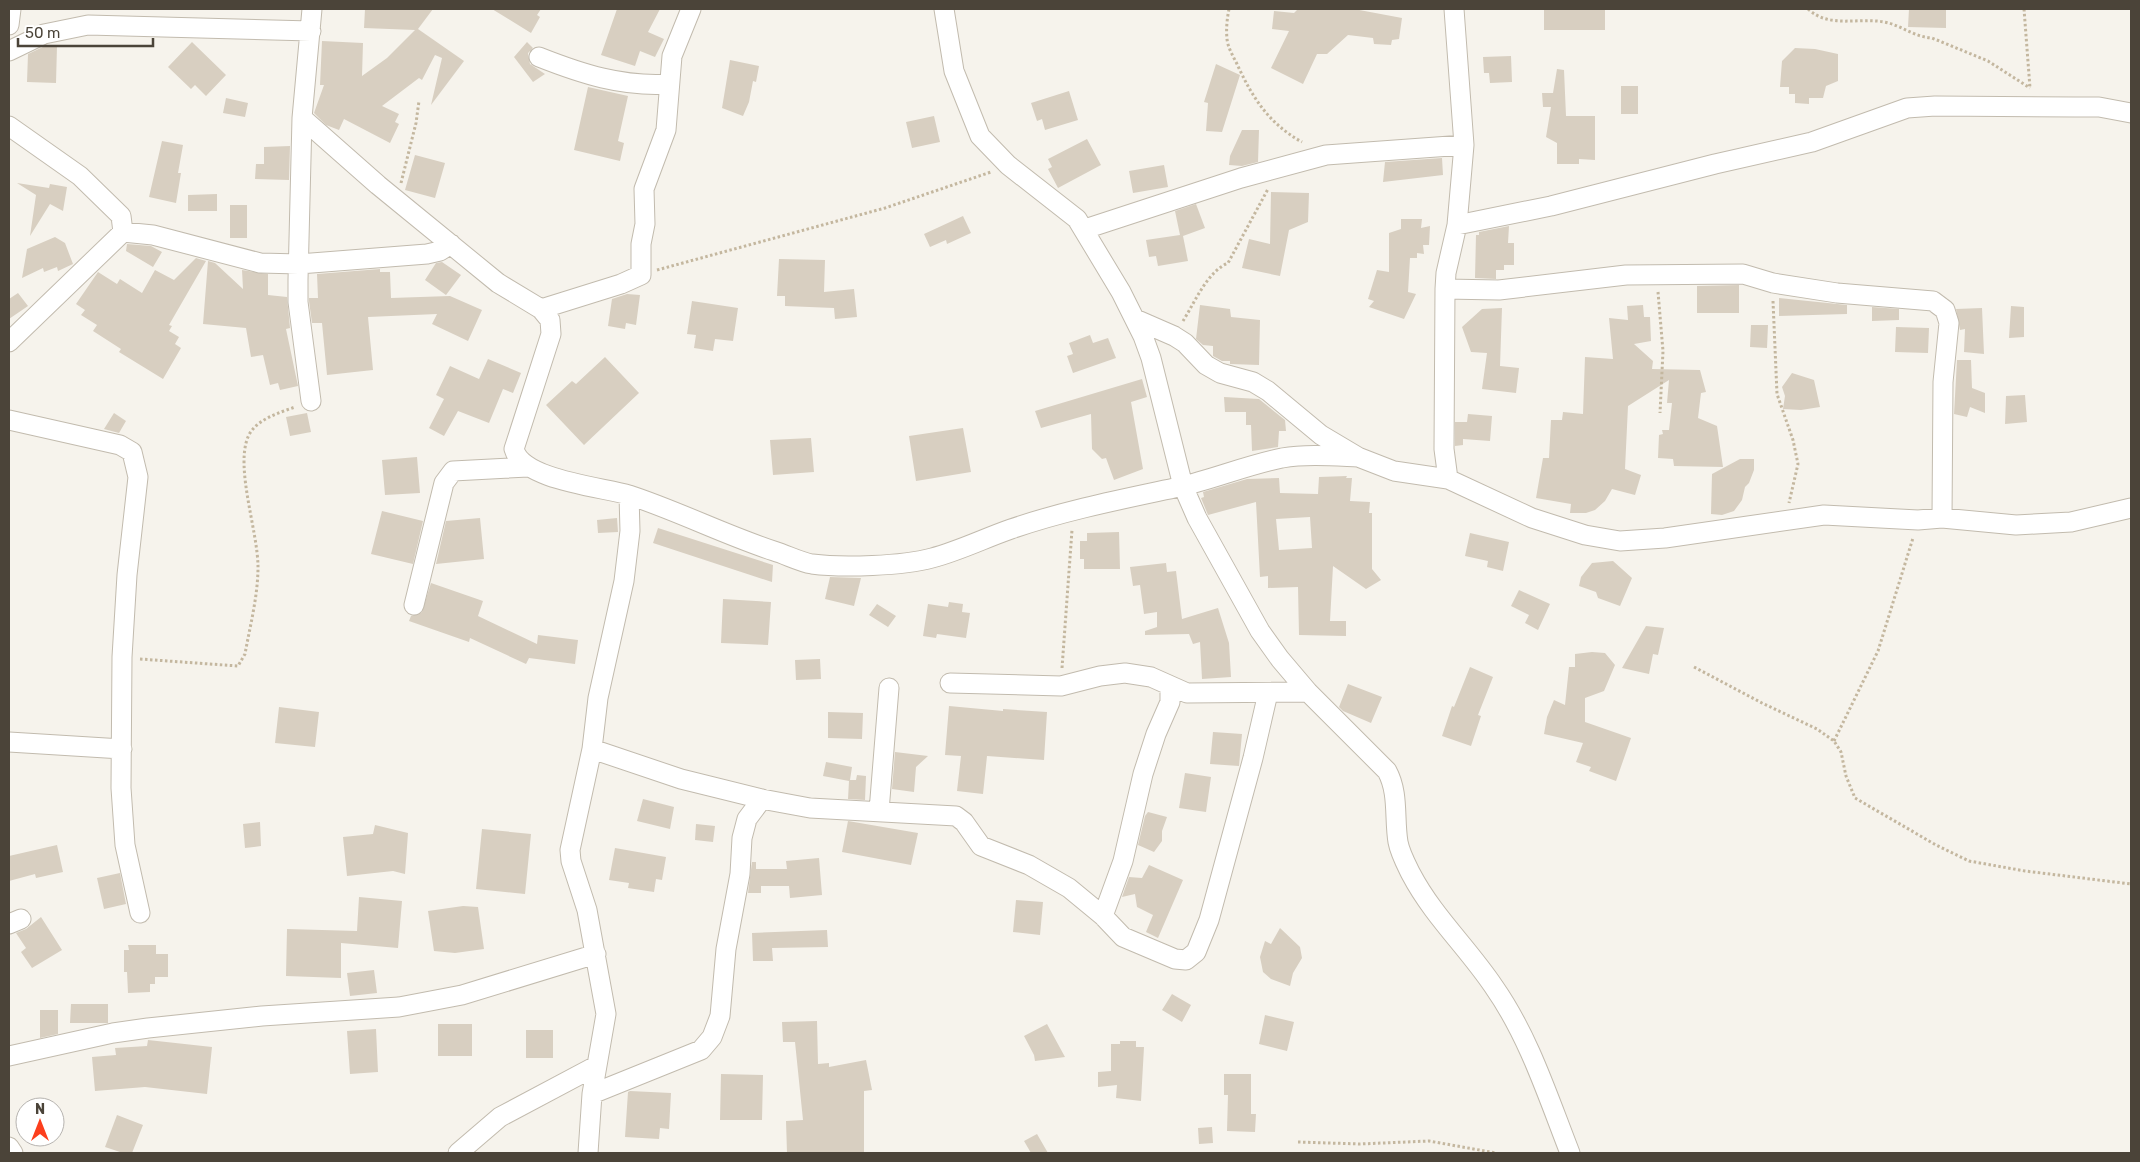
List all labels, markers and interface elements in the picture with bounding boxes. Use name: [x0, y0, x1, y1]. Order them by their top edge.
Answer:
scale bar: [18, 15, 152, 47]
text: 50 m: [25, 24, 60, 42]
north arrow: [15, 1097, 65, 1147]
text: N: [35, 1101, 45, 1118]

